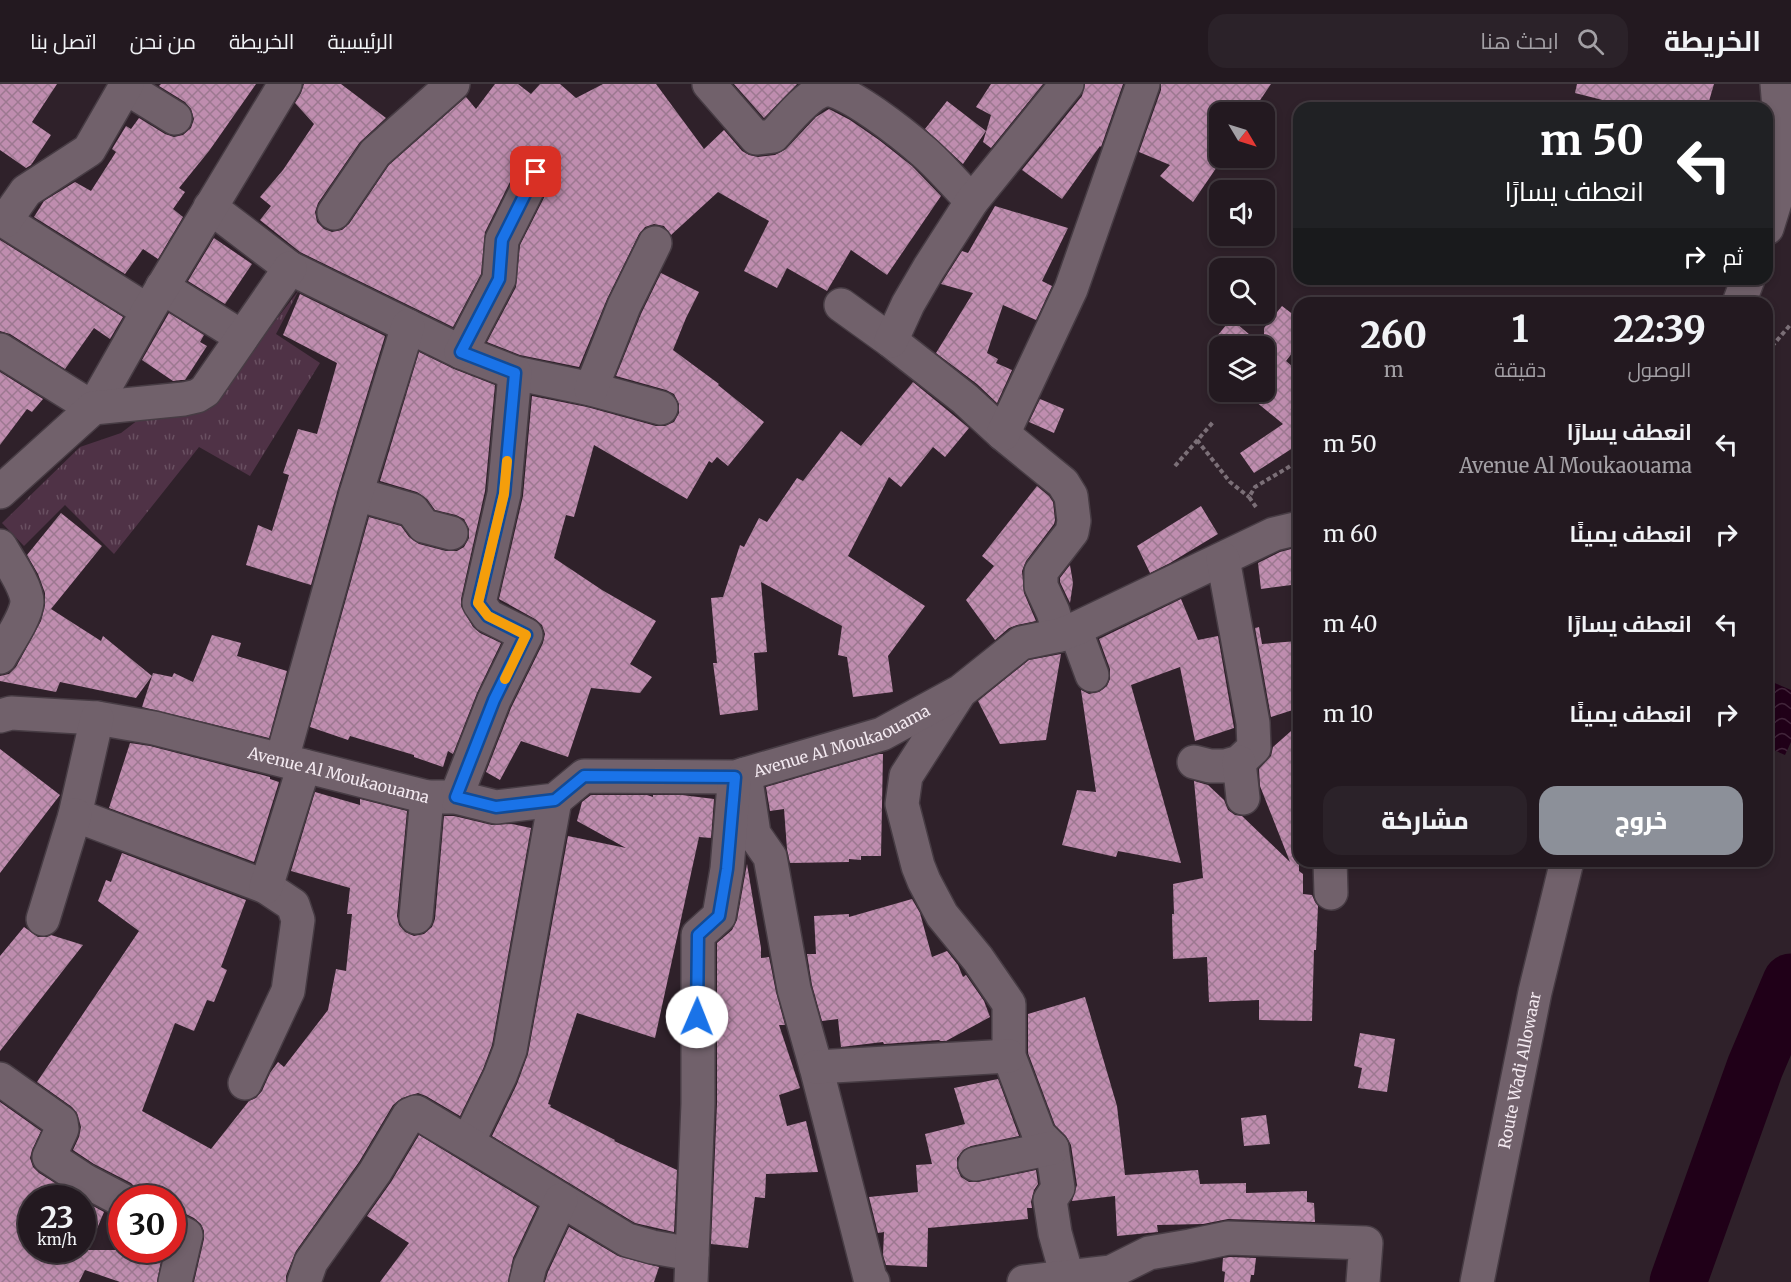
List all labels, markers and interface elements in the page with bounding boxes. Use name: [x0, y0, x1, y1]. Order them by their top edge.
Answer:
search box: [1208, 14, 1628, 68]
text: الخريطة: [1664, 23, 1761, 59]
icon: search: [1574, 25, 1607, 58]
text: ابحث هنا: [1480, 27, 1559, 55]
text: اتصل بنا: [30, 28, 97, 55]
text: من نحن: [130, 28, 196, 55]
text: الخريطة: [229, 28, 294, 55]
text: الرئيسية: [327, 28, 393, 55]
north arrow: [1209, 102, 1275, 168]
map controls: [1209, 102, 1275, 402]
text: 50 m: [1540, 114, 1644, 166]
icon: left: [1665, 126, 1743, 204]
pin: [510, 146, 561, 197]
icon: arrive: [519, 155, 552, 188]
text: انعطف يسارًا: [1504, 174, 1644, 208]
button: sound: [1209, 180, 1275, 246]
icon: right: [1678, 240, 1711, 273]
text: ثم: [1723, 243, 1743, 271]
button: search: [1209, 258, 1275, 324]
text: 1: [1512, 307, 1529, 352]
text: 22:39: [1613, 307, 1706, 352]
text: 260: [1360, 313, 1427, 358]
button: layers: [1209, 336, 1275, 402]
text: m: [1384, 357, 1404, 382]
text: دقيقة: [1494, 357, 1546, 382]
text: الوصول: [1628, 357, 1691, 382]
text: انعطف يسارًا: [1567, 418, 1692, 446]
icon: left: [1710, 428, 1743, 461]
text: 50 m: [1323, 430, 1377, 458]
text: Avenue Al Moukaouama: [1459, 453, 1692, 478]
icon: right: [1710, 518, 1743, 551]
text: 60 m: [1323, 520, 1378, 548]
text: انعطف يمينًا: [1570, 520, 1692, 548]
icon: left: [1710, 608, 1743, 641]
text: 40 m: [1323, 610, 1378, 638]
text: انعطف يسارًا: [1567, 610, 1692, 638]
icon: right: [1710, 698, 1743, 731]
street label: Avenue Al Moukaouama: [750, 700, 933, 781]
text: 10 m: [1323, 700, 1373, 728]
text: انعطف يمينًا: [1570, 700, 1692, 728]
street label: Avenue Al Moukaouama: [245, 742, 432, 807]
button: مشاركة: [1323, 786, 1527, 855]
button: خروج: [1539, 786, 1743, 855]
position arrow: [665, 985, 729, 1049]
street label: Route Wadi Allowaar: [1494, 990, 1545, 1150]
speed limit sign: 30: [108, 1185, 186, 1263]
text: 23: [40, 1198, 74, 1236]
text: km/h: [37, 1230, 77, 1249]

